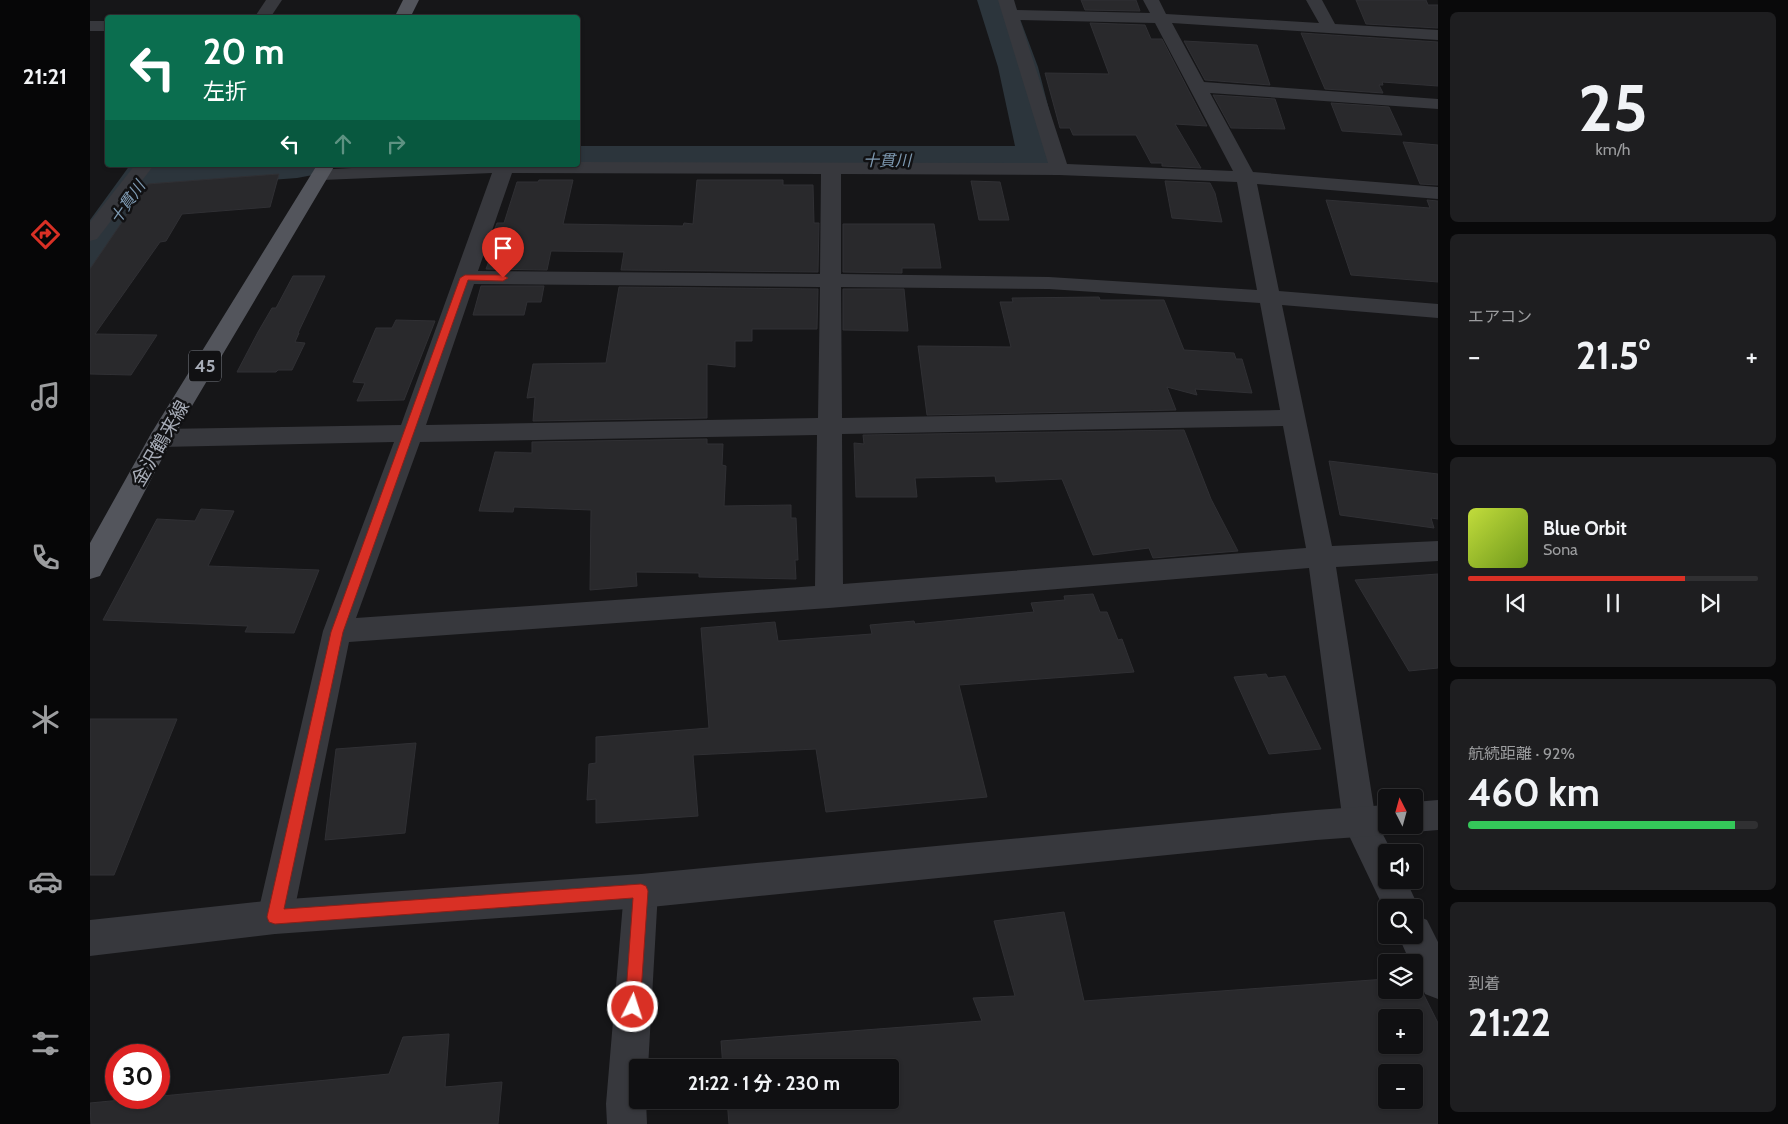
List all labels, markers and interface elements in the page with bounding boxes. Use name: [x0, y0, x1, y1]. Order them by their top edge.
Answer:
text: 20 m: [203, 30, 285, 73]
icon: left: [120, 35, 185, 100]
text: 21:21: [23, 63, 67, 90]
text: 25: [1578, 68, 1648, 147]
text: 左折: [203, 78, 247, 105]
icon: left: [276, 130, 304, 158]
icon: ahead: [329, 130, 357, 158]
icon: right: [382, 130, 410, 158]
text: km/h: [1595, 140, 1631, 159]
water label: 十貫川: [863, 151, 913, 170]
water label: 十貫川: [106, 176, 150, 227]
icon: directions: [28, 217, 63, 252]
pin: [482, 227, 524, 278]
icon: arrive: [489, 234, 517, 262]
text: エアコン: [1468, 307, 1532, 326]
text: 21.5°: [1576, 332, 1650, 379]
text: −: [1468, 339, 1480, 373]
text: +: [1746, 339, 1758, 373]
road number: 45: [189, 351, 221, 382]
icon: music: [28, 379, 63, 414]
street label: 金沢鶴来線: [127, 396, 194, 490]
text: Blue Orbit: [1543, 517, 1627, 540]
icon: phone: [28, 540, 63, 575]
text: Sona: [1543, 540, 1578, 559]
icon: previous: [1502, 589, 1530, 617]
icon: pause: [1599, 589, 1627, 617]
icon: next: [1696, 589, 1724, 617]
icon: climate: [28, 702, 63, 737]
text: 航続距離 · 92%: [1468, 744, 1575, 763]
text: 460 km: [1468, 769, 1600, 816]
north arrow: [1378, 789, 1422, 834]
map controls: [1378, 789, 1423, 1109]
button: sound: [1378, 844, 1423, 889]
icon: car: [28, 864, 63, 899]
button: search: [1378, 899, 1423, 944]
button: layers: [1378, 954, 1423, 999]
text: 到着: [1468, 974, 1500, 993]
position arrow: [606, 980, 658, 1032]
text: 21:22: [1468, 999, 1551, 1046]
button: +: [1378, 1009, 1423, 1054]
icon: filters: [28, 1026, 63, 1061]
speed limit sign: 30: [105, 1044, 170, 1109]
button: −: [1378, 1064, 1423, 1109]
text: 21:22 · 1 分 · 230 m: [688, 1072, 840, 1095]

